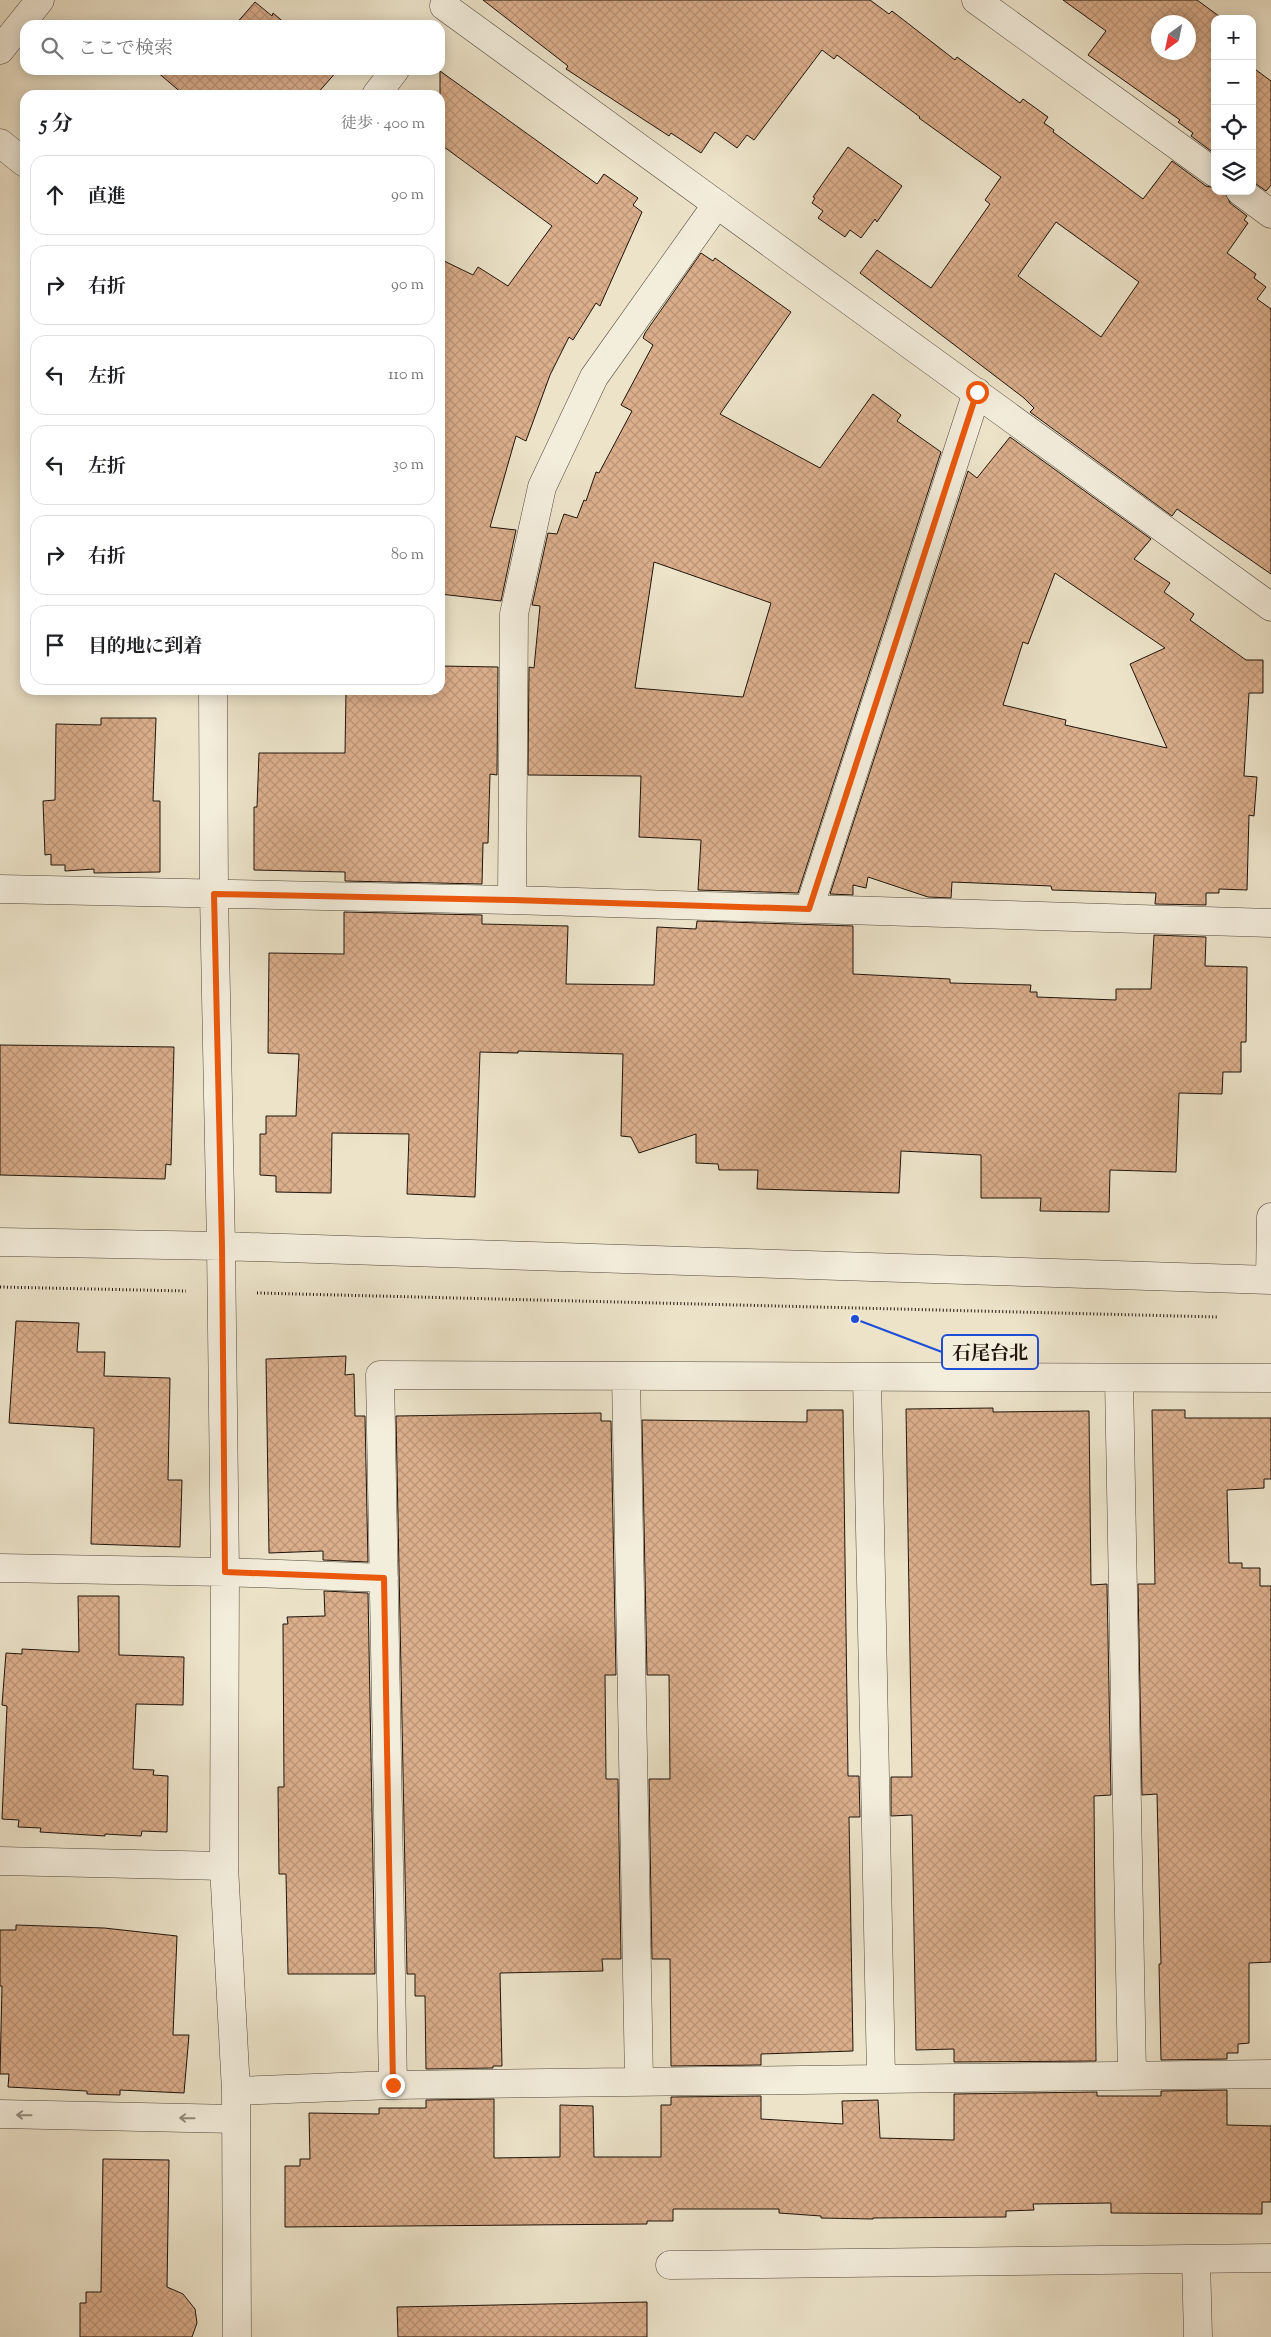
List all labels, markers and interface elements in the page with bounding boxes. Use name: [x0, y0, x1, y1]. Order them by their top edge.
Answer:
north arrow: [1151, 15, 1196, 60]
map controls: [1211, 15, 1256, 195]
button: +: [1211, 15, 1256, 60]
search box: [20, 20, 445, 75]
icon: search: [38, 34, 66, 62]
text: ここで検索: [78, 36, 173, 63]
button: −: [1211, 60, 1256, 105]
button: locate: [1211, 105, 1256, 150]
text: 5 分: [40, 110, 73, 140]
text: 徒歩 · 400 m: [341, 113, 425, 136]
button: layers: [1211, 150, 1256, 195]
icon: ahead: [41, 181, 69, 209]
text: 直進: [88, 184, 126, 211]
text: 90 m: [391, 184, 424, 207]
icon: right: [41, 271, 69, 299]
text: 右折: [88, 274, 126, 301]
text: 90 m: [391, 274, 424, 297]
icon: left: [41, 361, 69, 389]
text: 左折: [88, 364, 126, 391]
text: 110 m: [388, 364, 424, 387]
route start: [966, 381, 989, 404]
icon: left: [41, 451, 69, 479]
text: 左折: [88, 454, 126, 481]
text: 30 m: [393, 454, 424, 477]
icon: right: [41, 541, 69, 569]
text: 右折: [88, 544, 126, 571]
text: 80 m: [391, 544, 424, 567]
icon: arrive: [41, 631, 69, 659]
text: 目的地に到着: [88, 634, 202, 661]
callout: 石尾台北: [942, 1335, 1038, 1369]
text: 石尾台北: [952, 1341, 1028, 1368]
route end: [382, 2074, 405, 2097]
one-way arrow: [16, 2110, 32, 2120]
one-way arrow: [179, 2114, 195, 2123]

